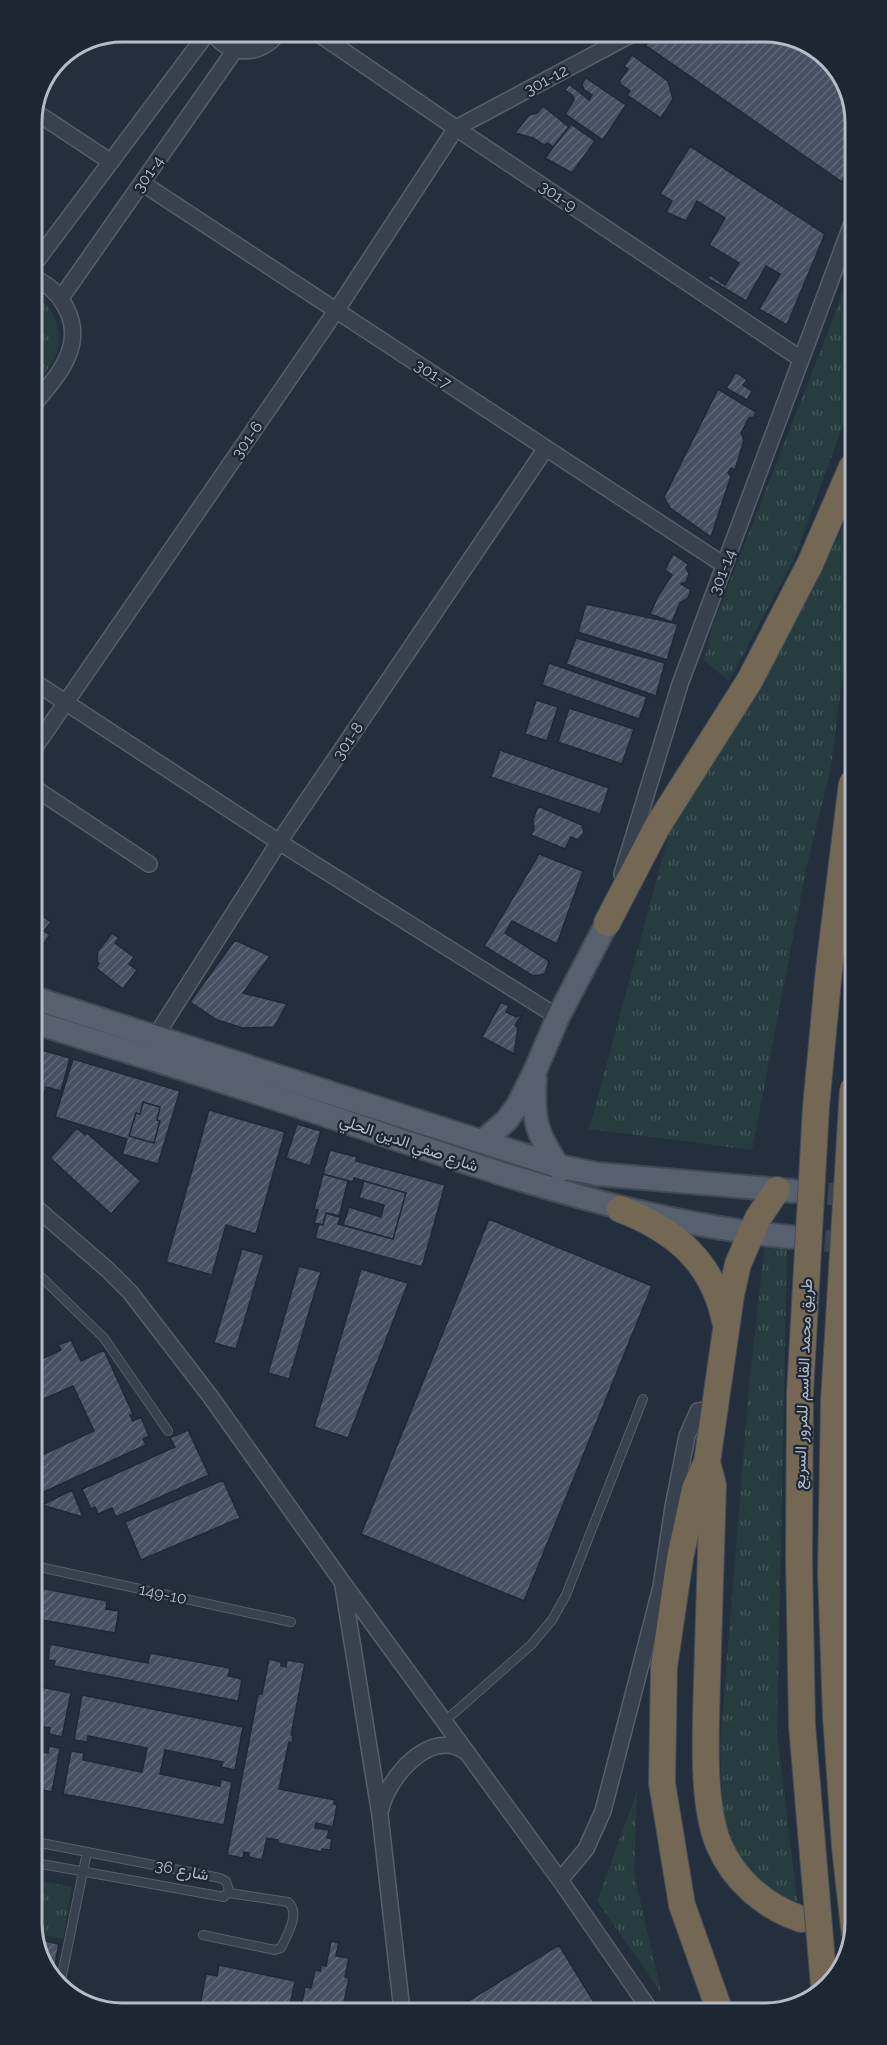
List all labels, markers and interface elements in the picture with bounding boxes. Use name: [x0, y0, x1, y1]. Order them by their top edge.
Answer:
street label: 301-12: [521, 61, 571, 99]
street label: 301-4: [129, 152, 168, 196]
street label: 301-9: [536, 177, 580, 215]
street label: 301-7: [411, 355, 455, 393]
street label: 301-6: [227, 418, 267, 462]
street label: 301-14: [705, 546, 739, 597]
street label: 301-8: [329, 719, 367, 763]
street label: شارع صفي الدين الحلي: [336, 1110, 481, 1179]
street label: طريق محمد القاسم للمرور السريع: [790, 1278, 818, 1490]
street label: 149-10: [137, 1580, 189, 1608]
street label: شارع 36: [153, 1855, 211, 1886]

